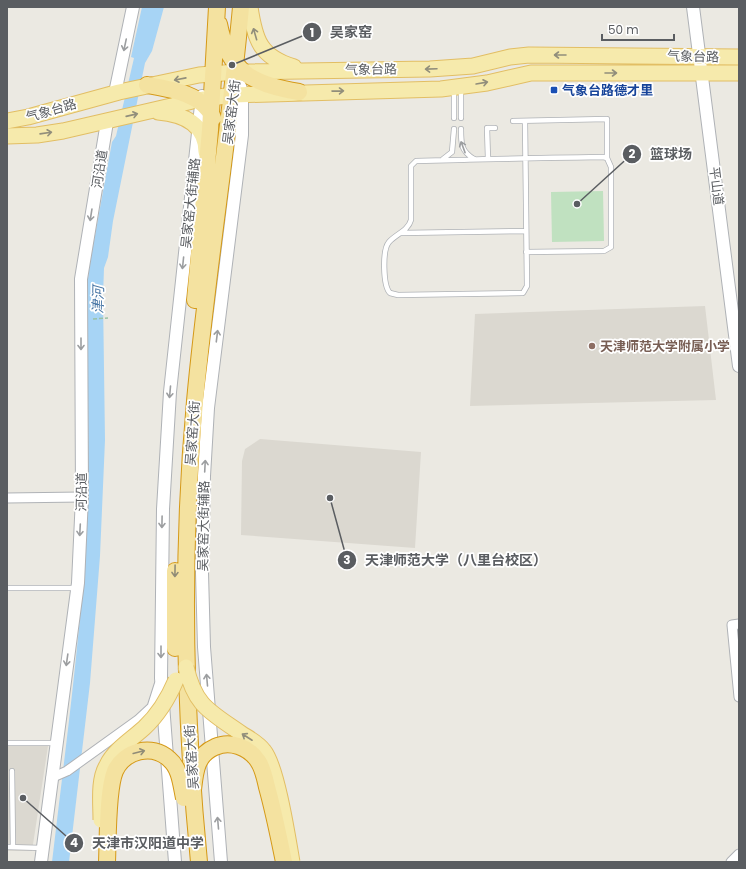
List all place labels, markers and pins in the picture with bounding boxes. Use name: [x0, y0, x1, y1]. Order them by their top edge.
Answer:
callout: 吴家窑: [302, 19, 380, 45]
place label: 气象台路德才里: [562, 81, 653, 100]
marker: 气象台路德才里: [549, 85, 559, 95]
callout: 篮球场: [622, 141, 700, 167]
place label: 天津师范大学附属小学: [600, 337, 730, 356]
marker: 天津师范大学附属小学: [587, 341, 597, 351]
callout: 天津师范大学（八里台校区）: [337, 547, 555, 573]
callout: 天津市汉阳道中学: [64, 830, 212, 856]

